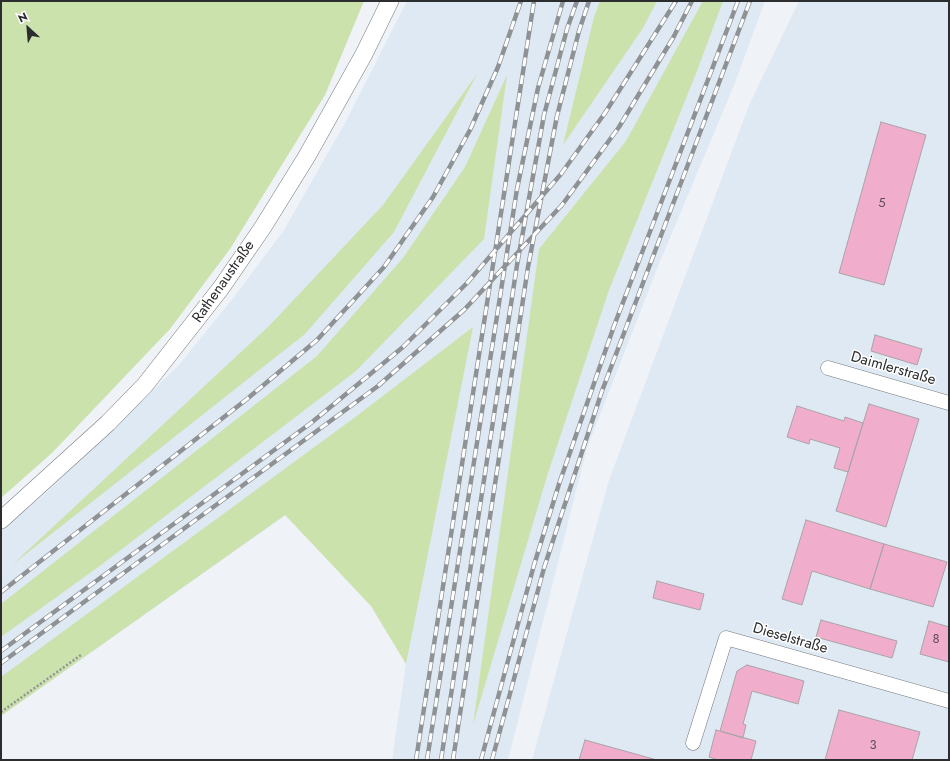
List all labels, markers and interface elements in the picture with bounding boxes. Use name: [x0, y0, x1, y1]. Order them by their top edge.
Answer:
north arrow: [8, 8, 48, 48]
text: N: [15, 8, 30, 26]
house number: 5: [878, 196, 886, 212]
street label: Rathenaustraße: [189, 238, 259, 326]
street label: Daimlerstraße: [848, 348, 938, 390]
street label: Dieselstraße: [750, 620, 830, 658]
house number: 8: [932, 632, 940, 648]
house number: 3: [869, 738, 877, 754]

